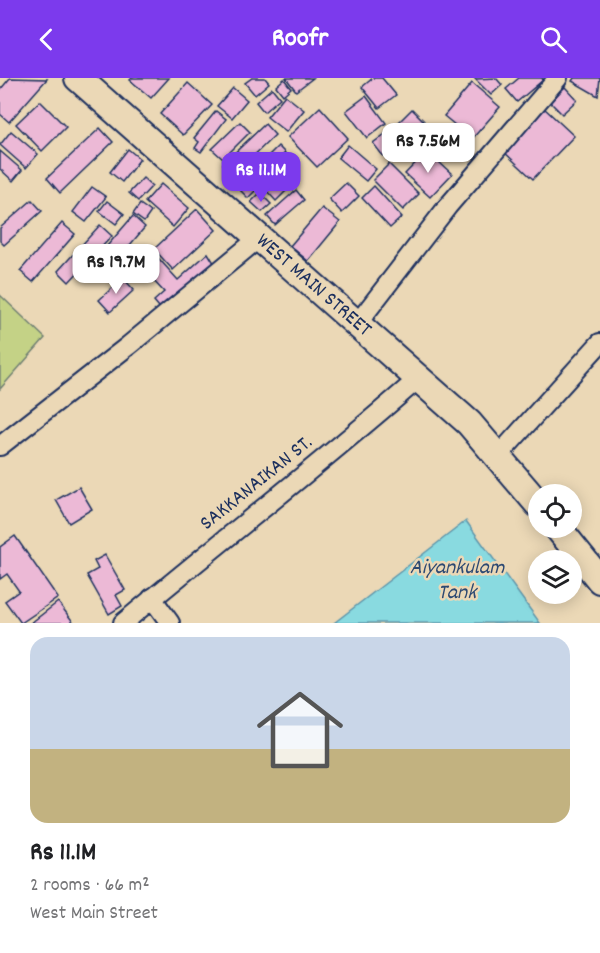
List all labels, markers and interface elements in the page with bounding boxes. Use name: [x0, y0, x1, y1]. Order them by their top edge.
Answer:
text: Roofr: [272, 20, 328, 59]
icon: back: [30, 23, 63, 56]
icon: search: [537, 23, 570, 56]
pin: Rs 7.56M: [366, 123, 490, 174]
text: Rs 7.56M: [396, 128, 460, 156]
pin: Rs 11.1M: [199, 152, 323, 203]
text: Rs 11.1M: [236, 157, 286, 185]
street label: WEST MAIN STREET: [248, 227, 378, 345]
pin: Rs 19.7M: [54, 244, 178, 295]
text: Rs 19.7M: [87, 249, 145, 277]
street label: SAKKANAIKAN ST.: [194, 429, 320, 539]
map controls: [528, 484, 582, 604]
button: locate: [528, 484, 582, 538]
button: layers: [528, 550, 582, 604]
water label: Aiyankulam Tank: [410, 553, 505, 609]
icon: home: [246, 676, 354, 784]
text: Rs 11.1M: [30, 835, 96, 872]
text: 2 rooms · 66 m²: [30, 872, 150, 900]
text: West Main Street: [30, 900, 158, 928]

